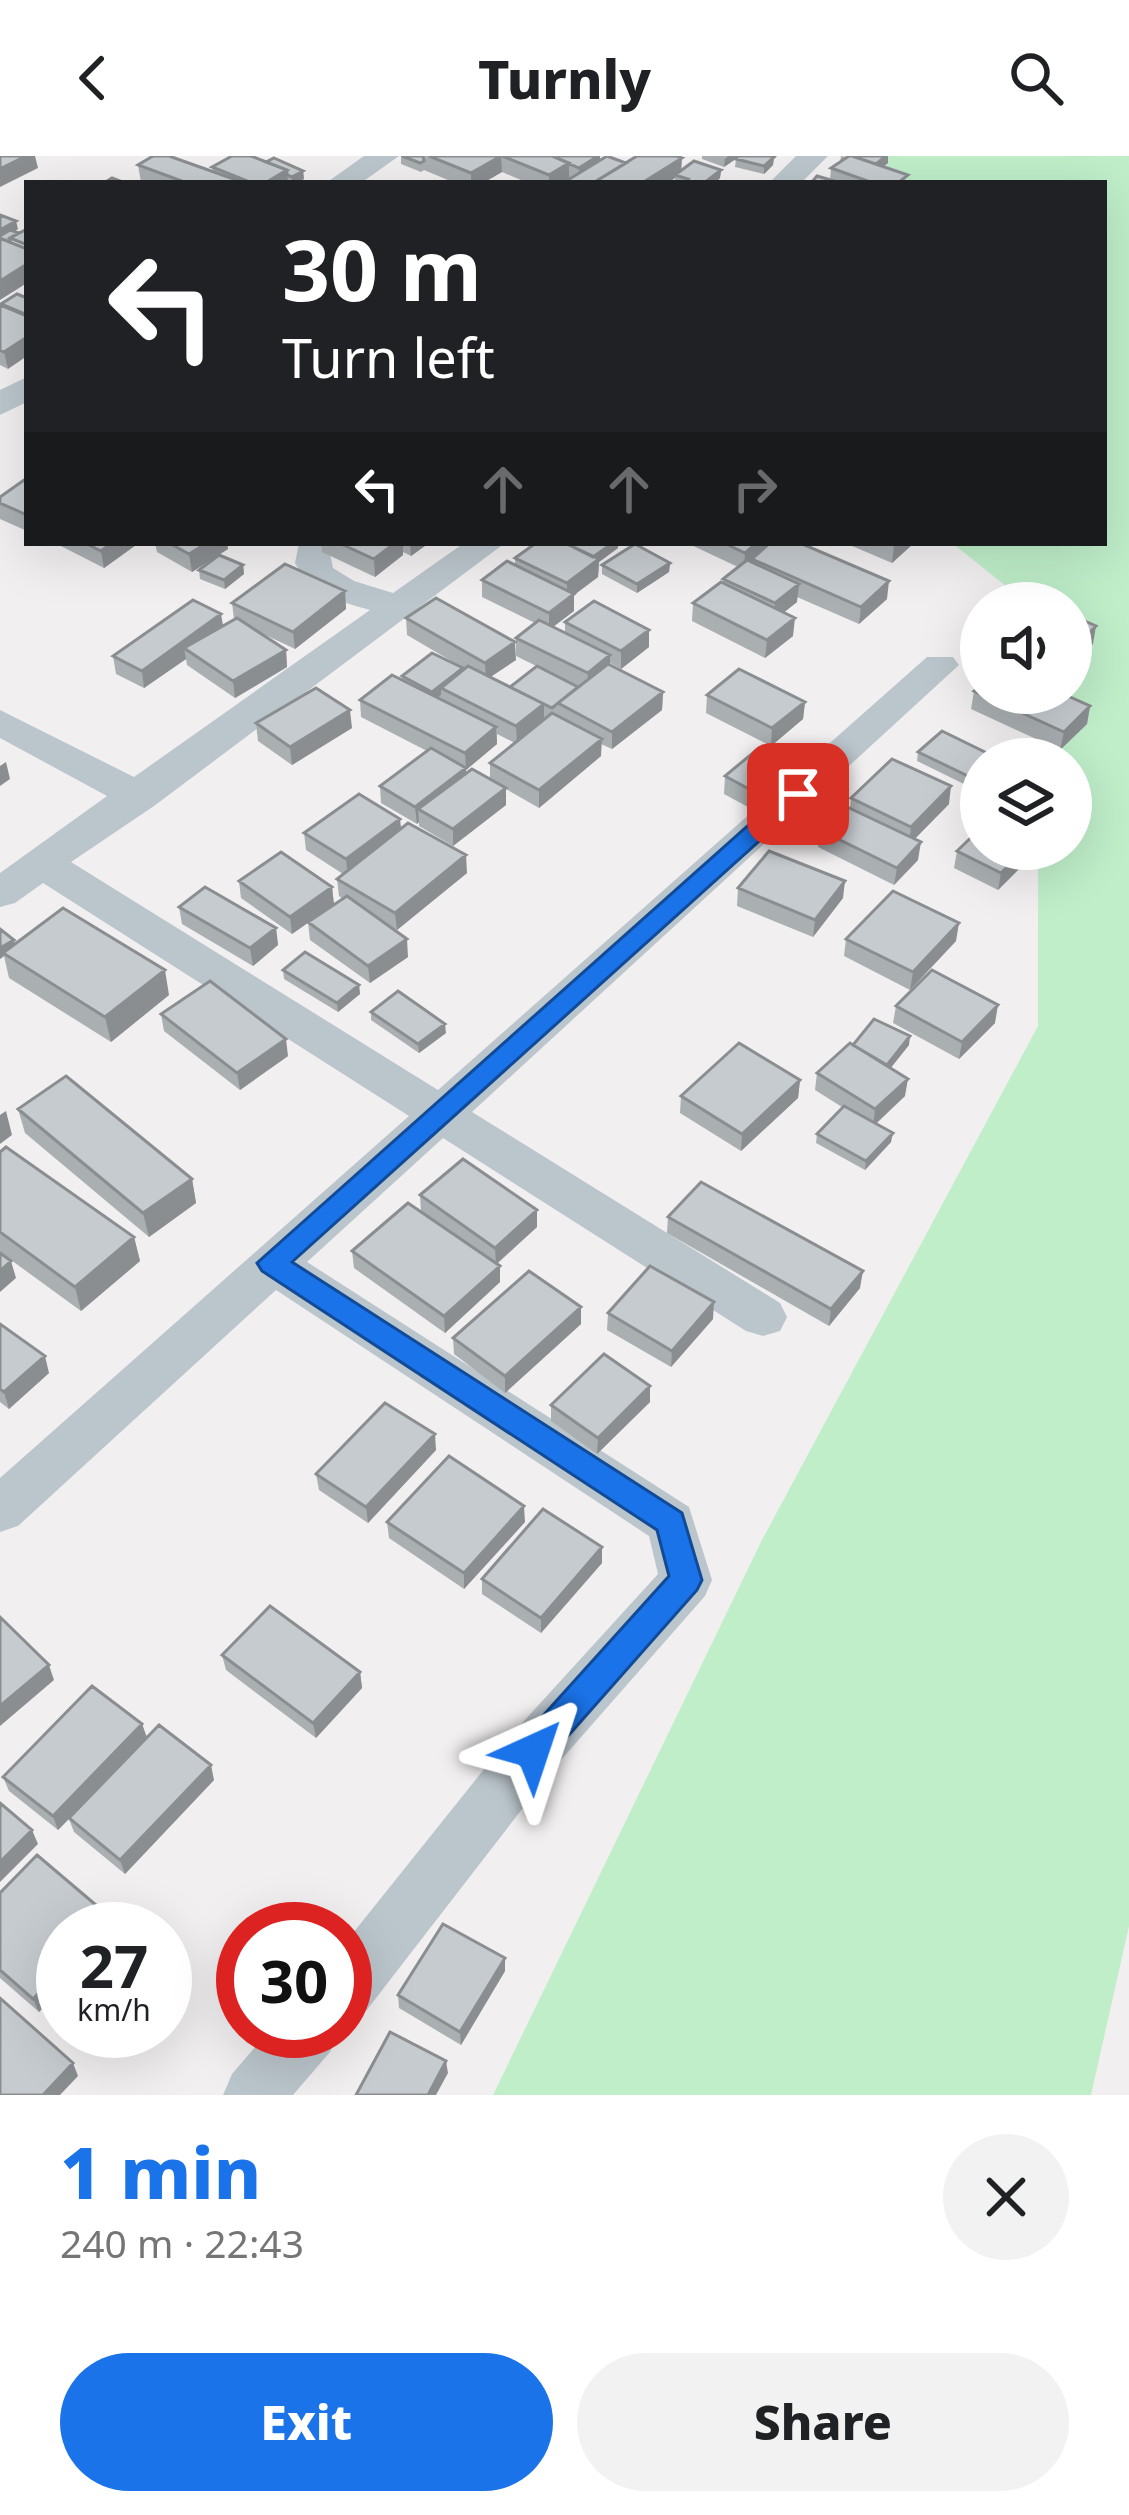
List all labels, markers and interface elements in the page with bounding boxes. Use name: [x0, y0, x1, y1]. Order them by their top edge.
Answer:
text: Turnly: [478, 41, 651, 115]
icon: back: [60, 45, 126, 111]
icon: search: [1003, 45, 1069, 111]
text: 30 m: [282, 211, 482, 326]
icon: left: [84, 228, 240, 384]
text: Turn left: [282, 320, 495, 394]
icon: left: [344, 456, 410, 522]
icon: ahead: [470, 456, 536, 522]
icon: ahead: [596, 456, 662, 522]
icon: right: [722, 456, 788, 522]
map controls: [960, 582, 1092, 870]
button: sound: [960, 582, 1092, 714]
button: layers: [960, 738, 1092, 870]
pin: [747, 743, 849, 845]
icon: arrive: [765, 761, 831, 827]
position arrow: [470, 1688, 596, 1814]
speed limit sign: 30: [216, 1902, 372, 2058]
text: 27: [80, 1924, 148, 2006]
text: km/h: [77, 1989, 151, 2030]
text: 1 min: [60, 2122, 261, 2220]
button: close: [943, 2134, 1069, 2260]
text: 240 m · 22:43: [60, 2216, 304, 2269]
button: Exit: [60, 2353, 553, 2491]
button: Share: [577, 2353, 1069, 2491]

